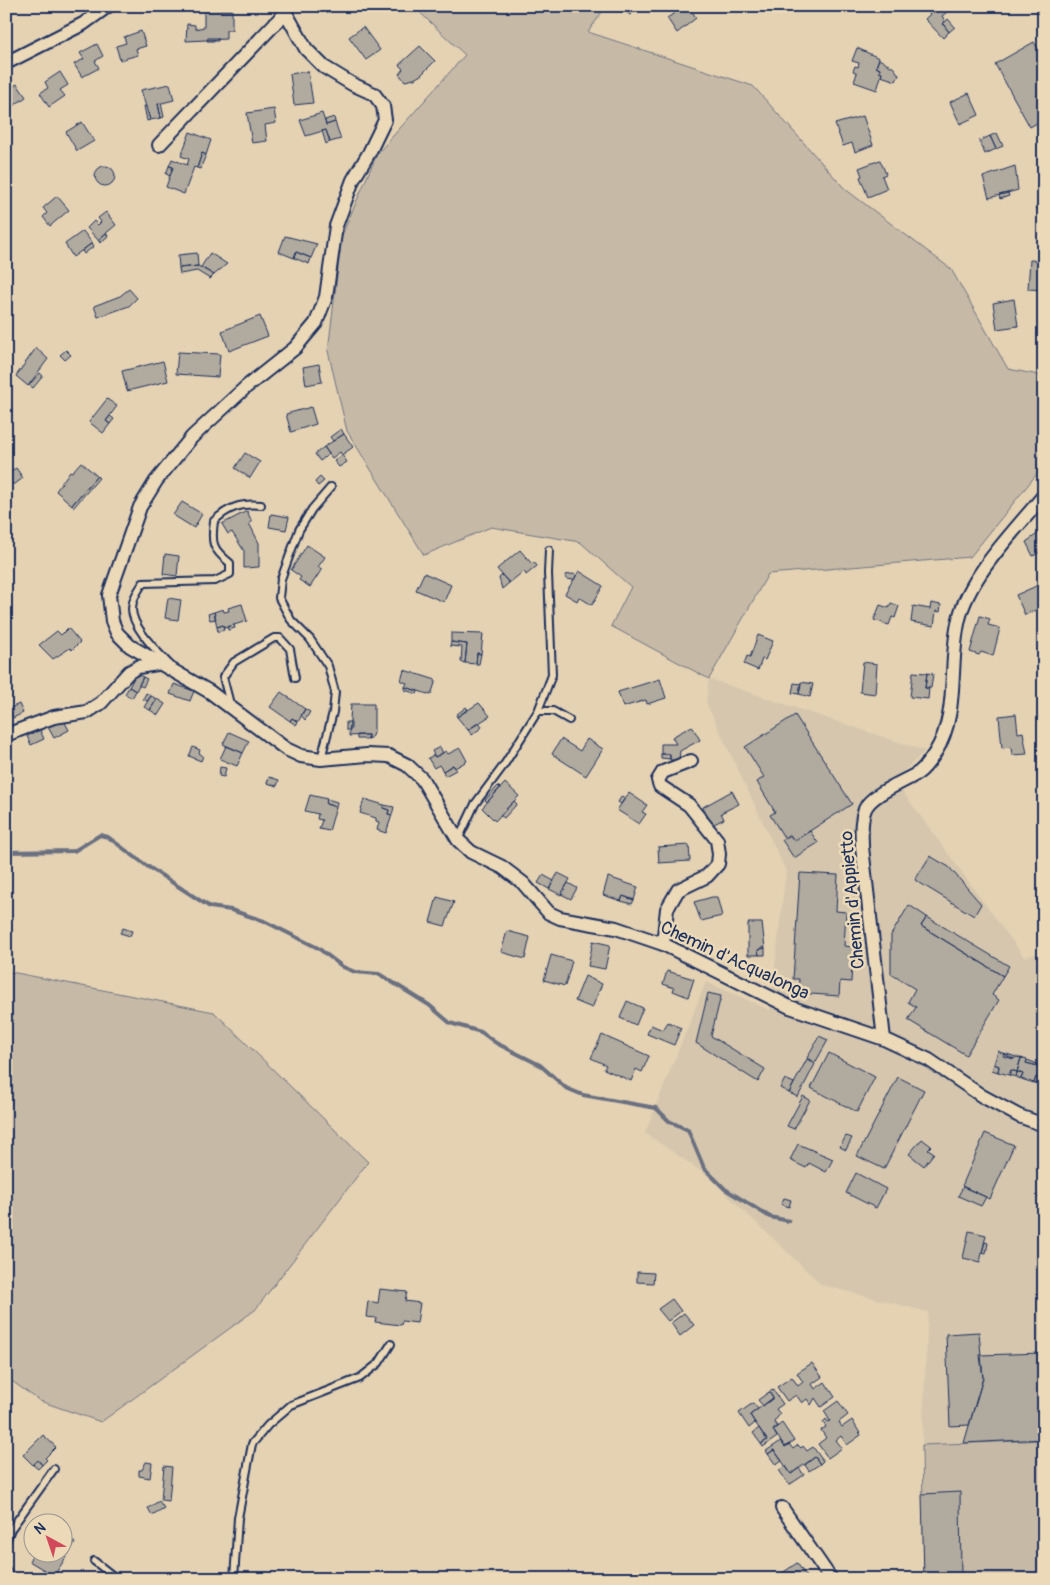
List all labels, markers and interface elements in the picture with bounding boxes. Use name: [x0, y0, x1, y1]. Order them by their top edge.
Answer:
street label: Chemin d'Appietto: [835, 830, 870, 970]
street label: Chemin d'Acqualonga: [657, 916, 813, 1005]
north arrow: [22, 1512, 72, 1562]
text: N: [31, 1519, 49, 1538]

